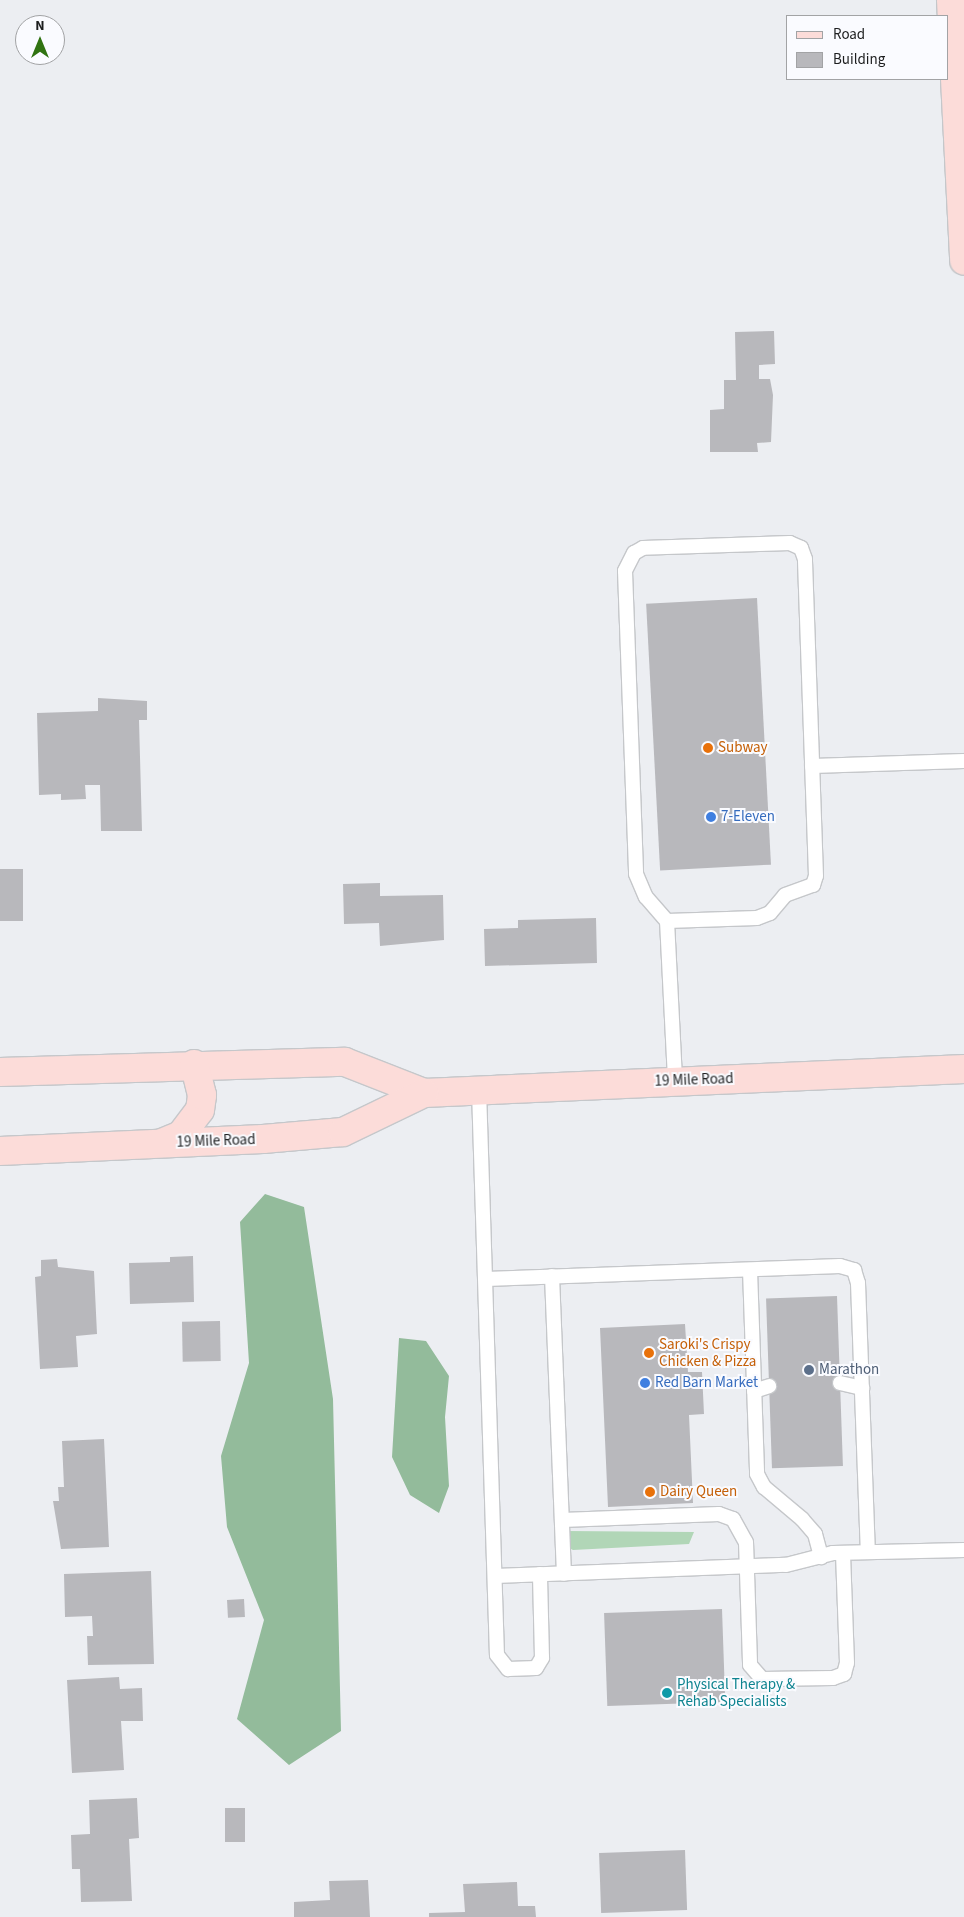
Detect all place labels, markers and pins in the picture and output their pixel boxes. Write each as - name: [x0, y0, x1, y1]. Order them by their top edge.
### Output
- place label: Subway: [718, 739, 768, 757]
- marker: Subway: [702, 742, 714, 754]
- place label: 7-Eleven: [721, 808, 775, 826]
- marker: 7-Eleven: [705, 811, 717, 823]
- place label: Saroki's Crispy Chicken & Pizza: [659, 1335, 756, 1370]
- marker: Saroki's Crispy Chicken & Pizza: [643, 1347, 655, 1359]
- place label: Marathon: [819, 1361, 879, 1379]
- marker: Marathon: [803, 1364, 815, 1376]
- place label: Red Barn Market: [655, 1374, 758, 1392]
- marker: Red Barn Market: [639, 1377, 651, 1389]
- place label: Dairy Queen: [660, 1483, 737, 1501]
- marker: Dairy Queen: [644, 1486, 656, 1498]
- place label: Physical Therapy & Rehab Specialists: [677, 1675, 795, 1710]
- marker: Physical Therapy & Rehab Specialists: [661, 1687, 673, 1699]

